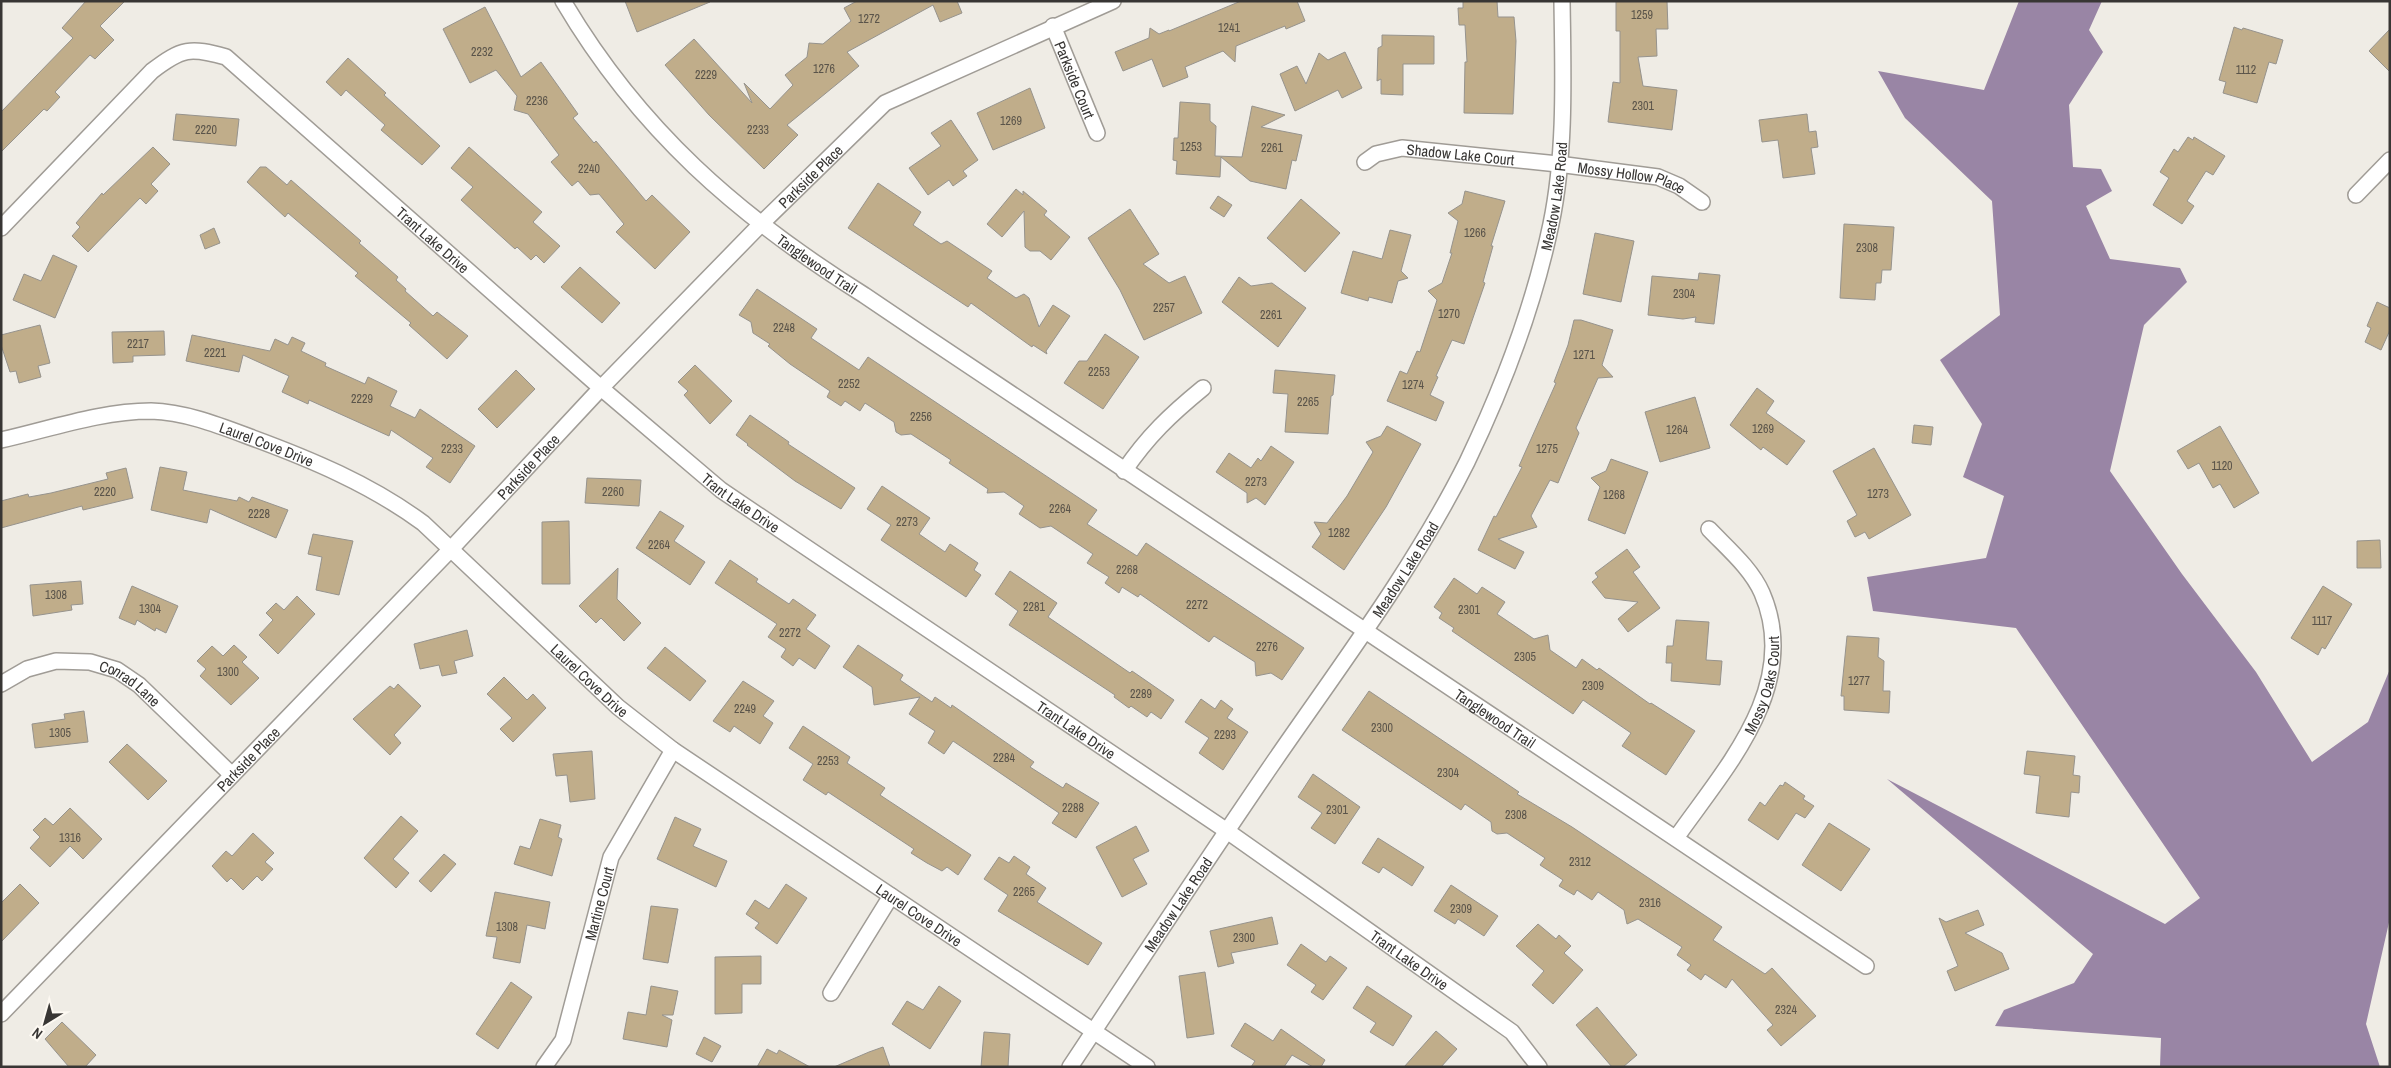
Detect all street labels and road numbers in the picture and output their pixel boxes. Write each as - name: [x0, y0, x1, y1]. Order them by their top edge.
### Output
- street label: Parkside Court: [1050, 38, 1101, 122]
- street label: Shadow Lake Court: [1406, 138, 1516, 170]
- street label: Parkside Place: [773, 139, 847, 212]
- street label: Meadow Lake Road: [1535, 141, 1572, 252]
- street label: Mossy Hollow Place: [1576, 156, 1690, 198]
- street label: Trant Lake Drive: [392, 202, 474, 278]
- street label: Tanglewood Trail: [773, 229, 862, 299]
- street label: Laurel Cove Drive: [217, 416, 317, 471]
- street label: Parkside Place: [492, 429, 564, 504]
- street label: Trant Lake Drive: [697, 468, 784, 537]
- street label: Meadow Lake Road: [1367, 518, 1443, 621]
- street label: Mossy Oaks Court: [1739, 635, 1784, 738]
- street label: Laurel Cove Drive: [546, 639, 633, 722]
- street label: Conrad Lane: [97, 655, 166, 711]
- street label: Tanglewood Trail: [1451, 683, 1540, 753]
- street label: Trant Lake Drive: [1033, 695, 1120, 764]
- street label: Parkside Place: [212, 722, 284, 796]
- street label: Meadow Lake Road: [1139, 853, 1217, 956]
- street label: Martine Court: [579, 864, 619, 943]
- street label: Laurel Cove Drive: [872, 878, 966, 951]
- street label: Trant Lake Drive: [1366, 925, 1453, 995]

